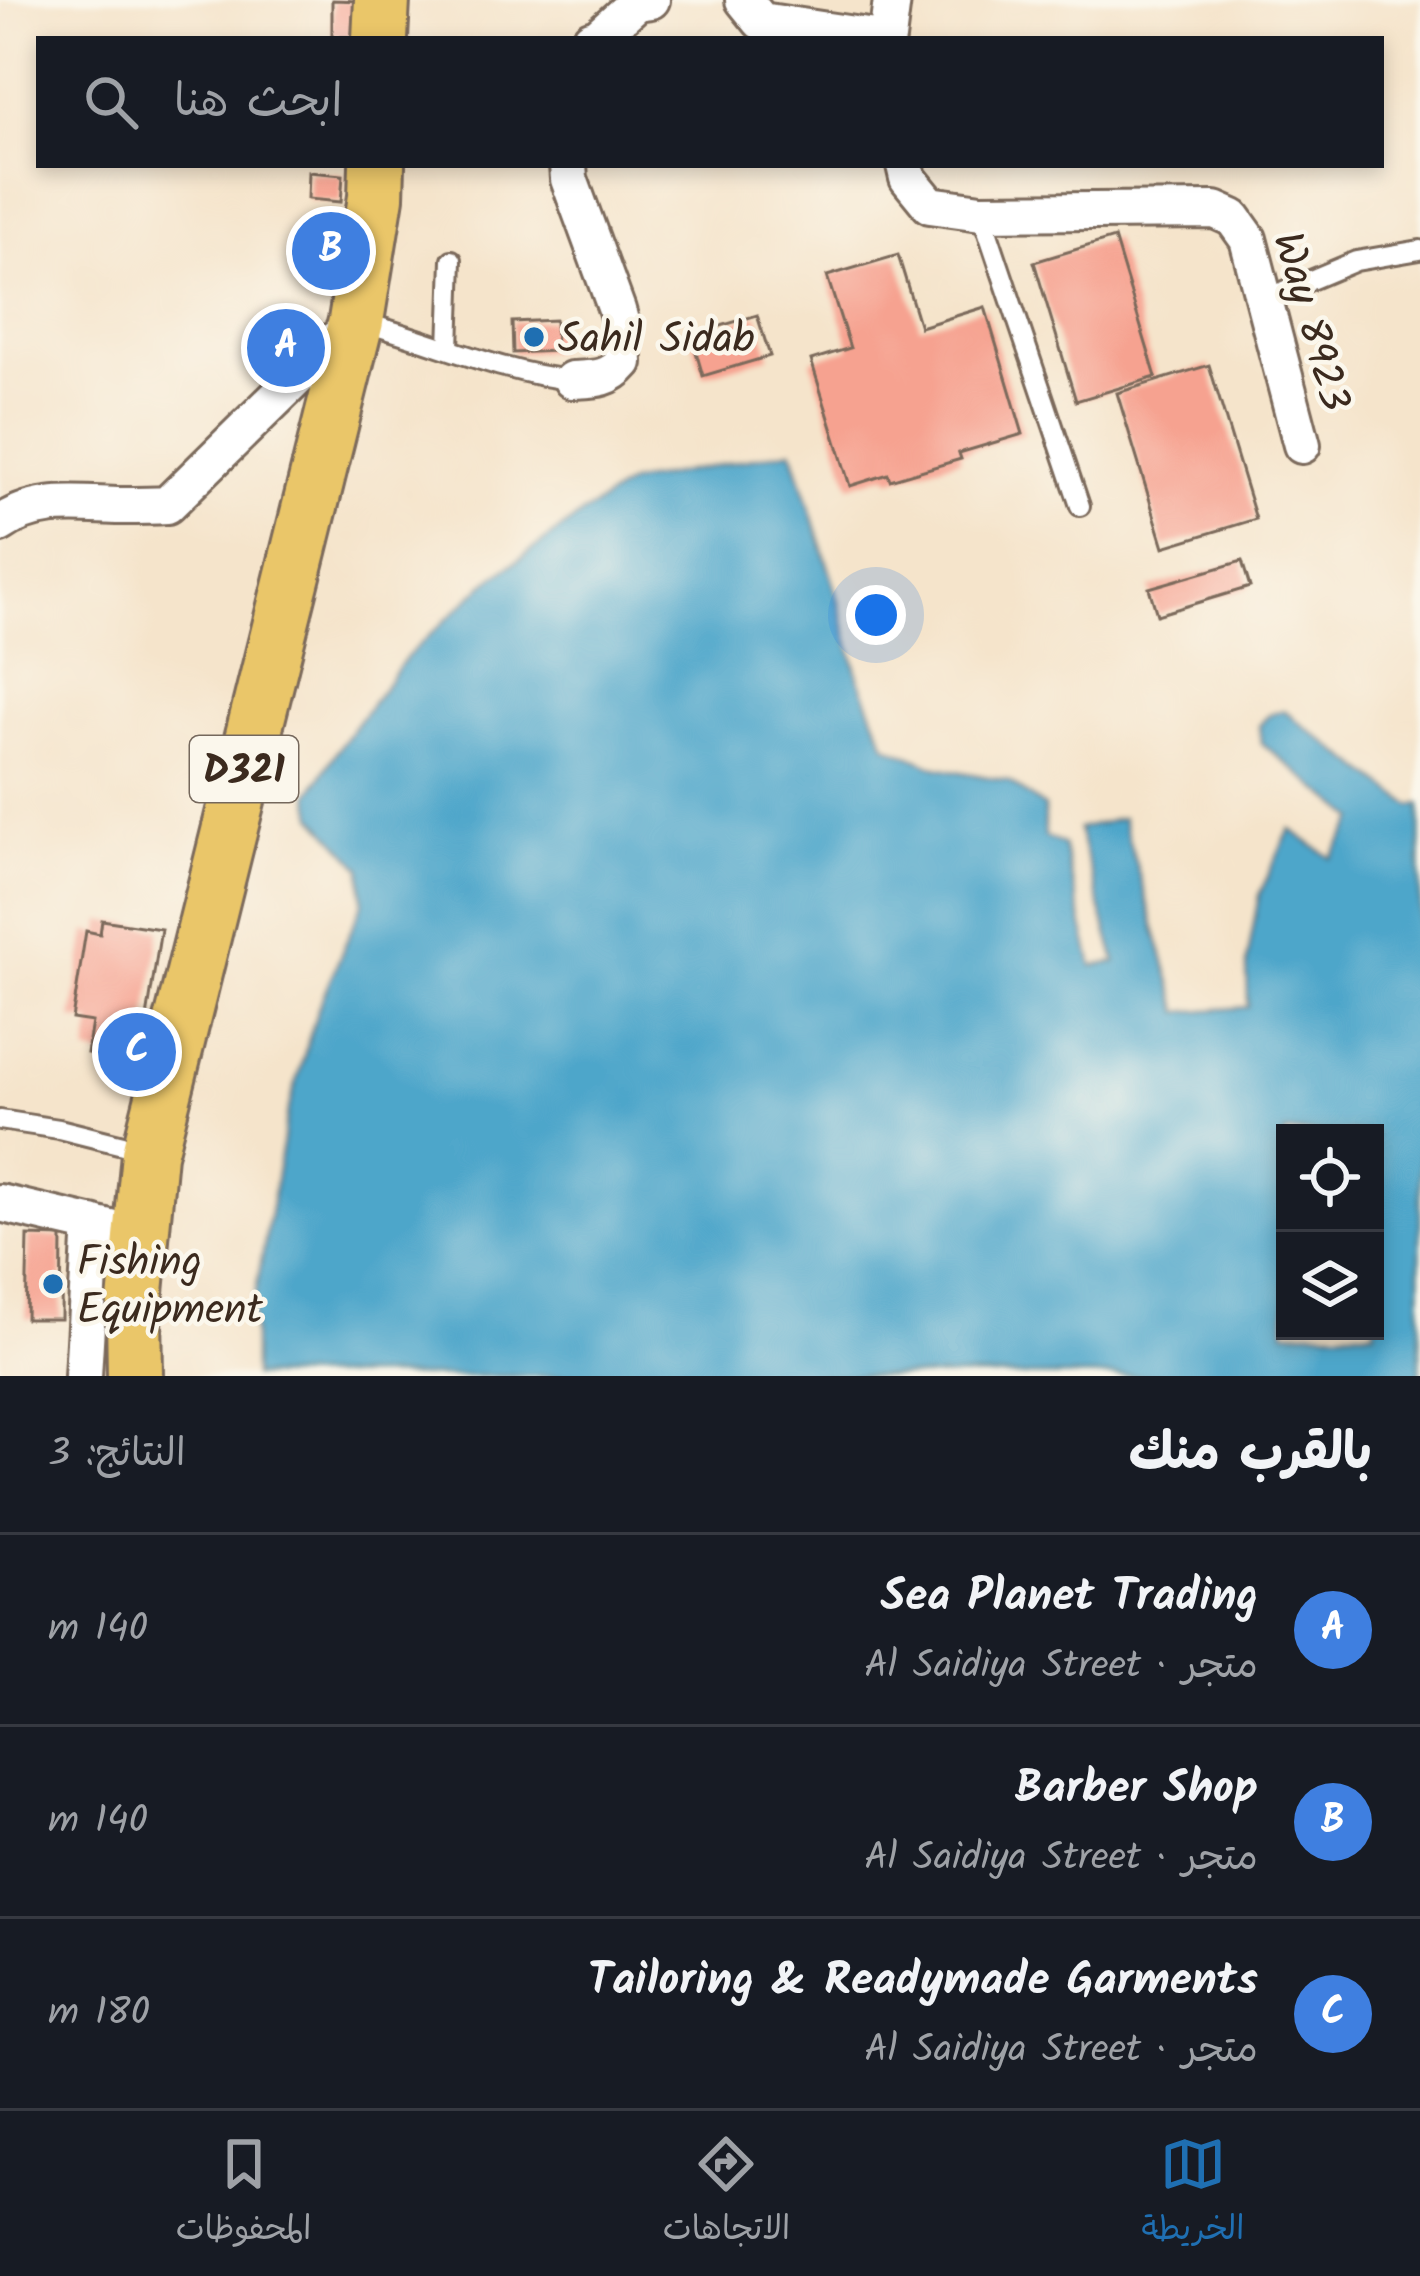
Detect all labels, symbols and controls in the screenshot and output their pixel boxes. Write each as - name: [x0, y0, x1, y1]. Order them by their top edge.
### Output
- search box: [36, 36, 1384, 168]
- text: ابحث هنا: [174, 67, 342, 139]
- icon: search: [78, 69, 144, 135]
- pin: B: [292, 206, 370, 296]
- street label: Way 8923: [1252, 225, 1367, 419]
- pin: A: [247, 303, 325, 393]
- place label: Sahil Sidab: [558, 307, 755, 374]
- marker: Sahil Sidab: [521, 324, 547, 350]
- your location: [846, 585, 906, 645]
- road number: D321: [190, 736, 298, 802]
- pin: C: [98, 1007, 176, 1097]
- map controls: [1276, 1124, 1384, 1340]
- button: locate: [1276, 1124, 1384, 1232]
- place label: Fishing Equipment: [77, 1230, 263, 1345]
- button: layers: [1276, 1232, 1384, 1340]
- marker: Fishing Equipment: [40, 1271, 66, 1297]
- text: بالقرب منك: [1129, 1414, 1372, 1495]
- text: النتائج: 3: [48, 1424, 186, 1486]
- text: Sea Planet Trading: [881, 1562, 1258, 1634]
- text: 140 m: [48, 1599, 148, 1661]
- text: A: [1321, 1599, 1345, 1661]
- text: متجر · Al Saidiya Street: [864, 1636, 1258, 1698]
- text: Barber Shop: [1015, 1754, 1258, 1826]
- text: 140 m: [48, 1791, 148, 1853]
- text: B: [1321, 1791, 1345, 1853]
- text: متجر · Al Saidiya Street: [864, 1828, 1258, 1890]
- text: Tailoring & Readymade Garments: [588, 1946, 1258, 2018]
- text: 180 m: [48, 1983, 150, 2045]
- text: C: [1321, 1983, 1345, 2045]
- text: متجر · Al Saidiya Street: [864, 2020, 1258, 2082]
- tab: المحفوظات: [176, 2131, 312, 2257]
- tab: الاتجاهات: [663, 2131, 790, 2257]
- tab: الخريطة: [1141, 2131, 1244, 2257]

